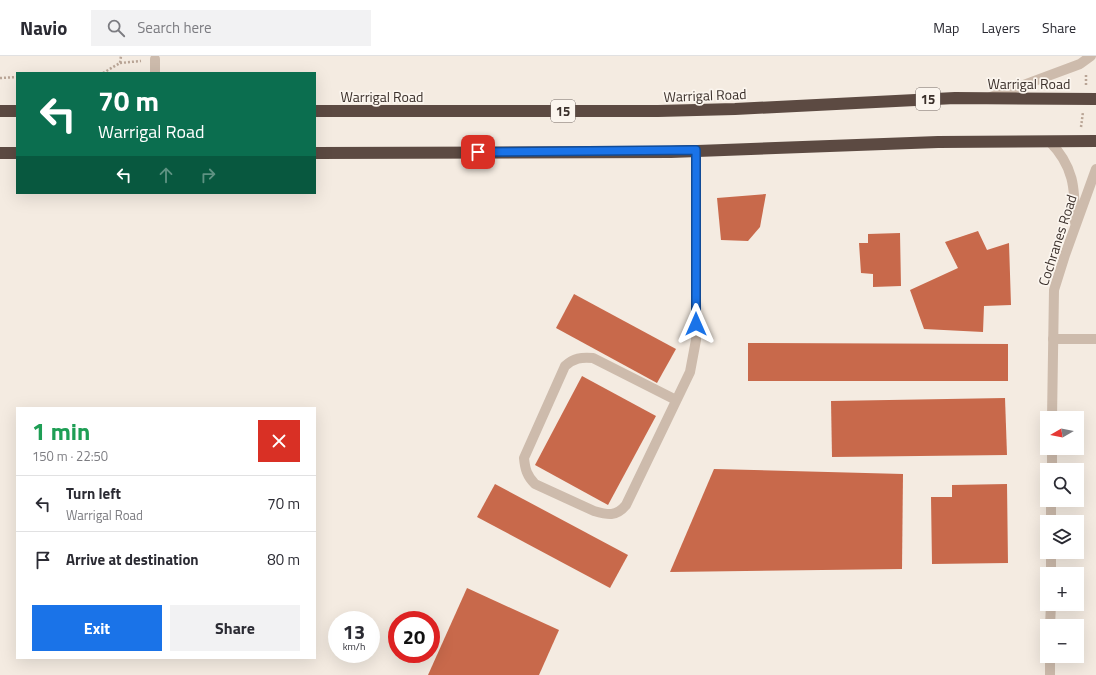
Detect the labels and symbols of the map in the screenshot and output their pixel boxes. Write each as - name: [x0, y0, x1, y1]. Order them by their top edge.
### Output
- street label: Warrigal Road: [988, 73, 1070, 94]
- street label: Warrigal Road: [663, 83, 747, 107]
- street label: Warrigal Road: [341, 86, 423, 107]
- road number: 15: [916, 88, 940, 110]
- road number: 15: [551, 100, 575, 122]
- pin: [461, 135, 495, 169]
- street label: Cochranes Road: [1032, 192, 1082, 288]
- position arrow: [675, 303, 717, 345]
- north arrow: [1040, 411, 1084, 455]
- speed limit sign: 20: [388, 611, 440, 663]

